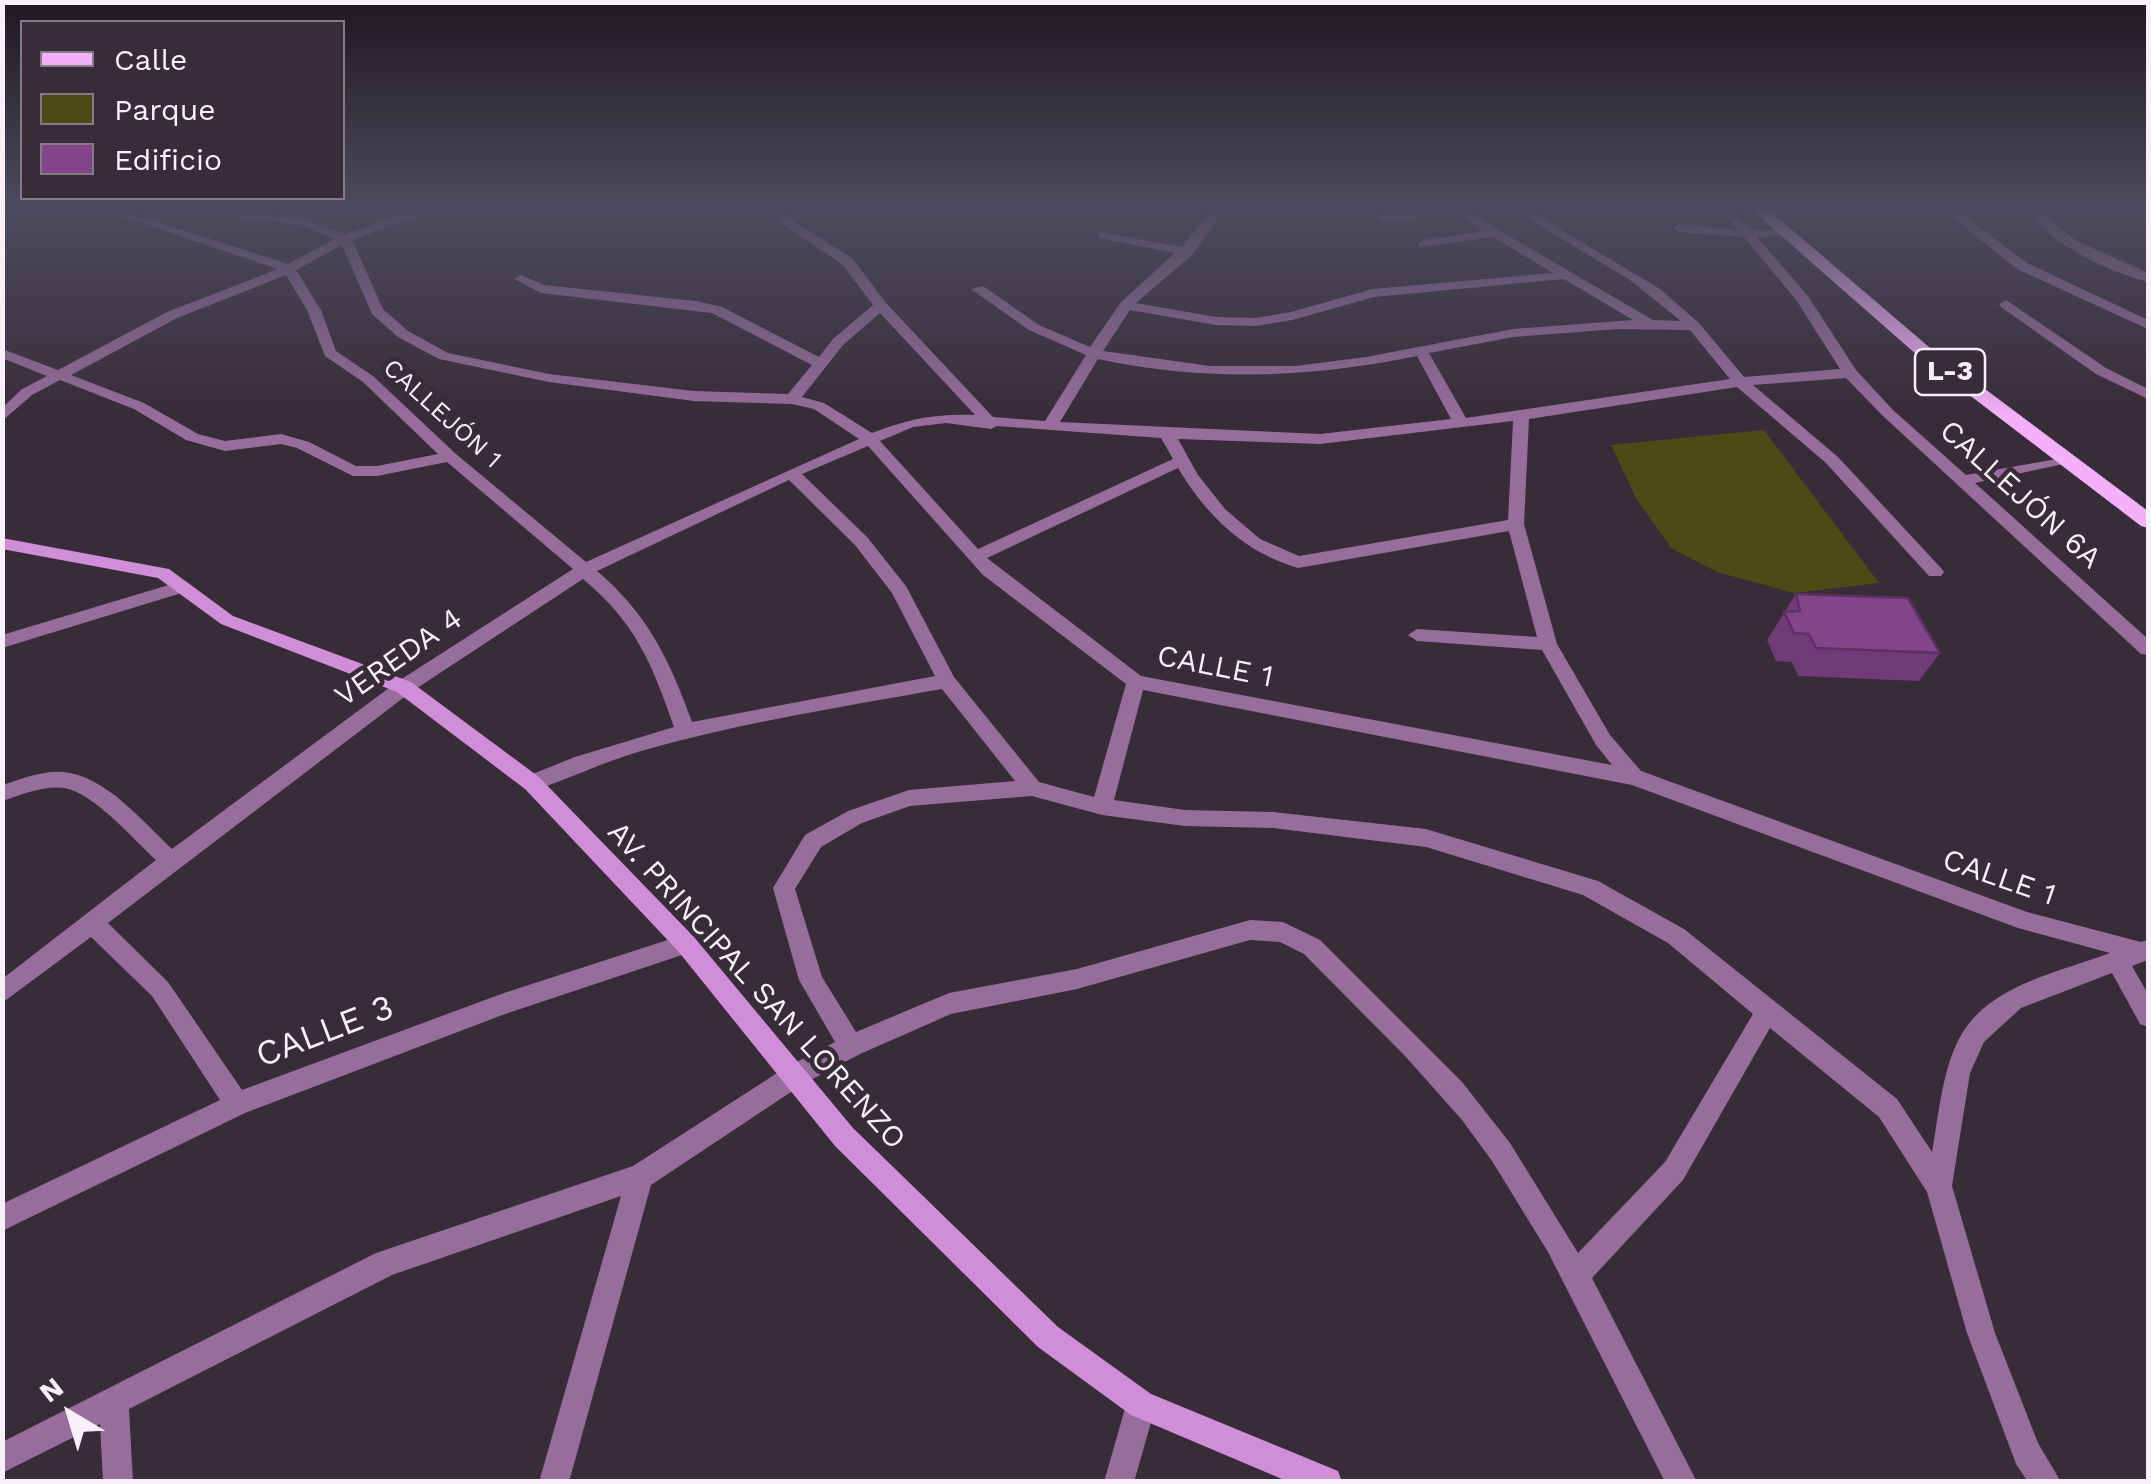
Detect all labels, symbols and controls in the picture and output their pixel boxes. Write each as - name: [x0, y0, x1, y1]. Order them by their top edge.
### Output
- legend: [20, 20, 345, 200]
- text: Calle: [114, 42, 187, 77]
- text: Parque: [114, 92, 216, 127]
- text: Edificio: [114, 142, 222, 177]
- road number: L-3: [1915, 349, 1985, 395]
- street label: CALLEJÓN 1: [377, 353, 507, 475]
- street label: CALLEJÓN 6A: [1932, 413, 2108, 577]
- street label: VEREDA 4: [328, 601, 470, 715]
- street label: CALLE 1: [1154, 638, 1276, 696]
- street label: AV. PRINCIPAL SAN LORENZO: [599, 815, 913, 1157]
- street label: CALLE 1: [1938, 842, 2060, 914]
- street label: CALLE 3: [250, 987, 400, 1077]
- north arrow: [20, 1364, 120, 1464]
- text: N: [33, 1371, 70, 1409]

